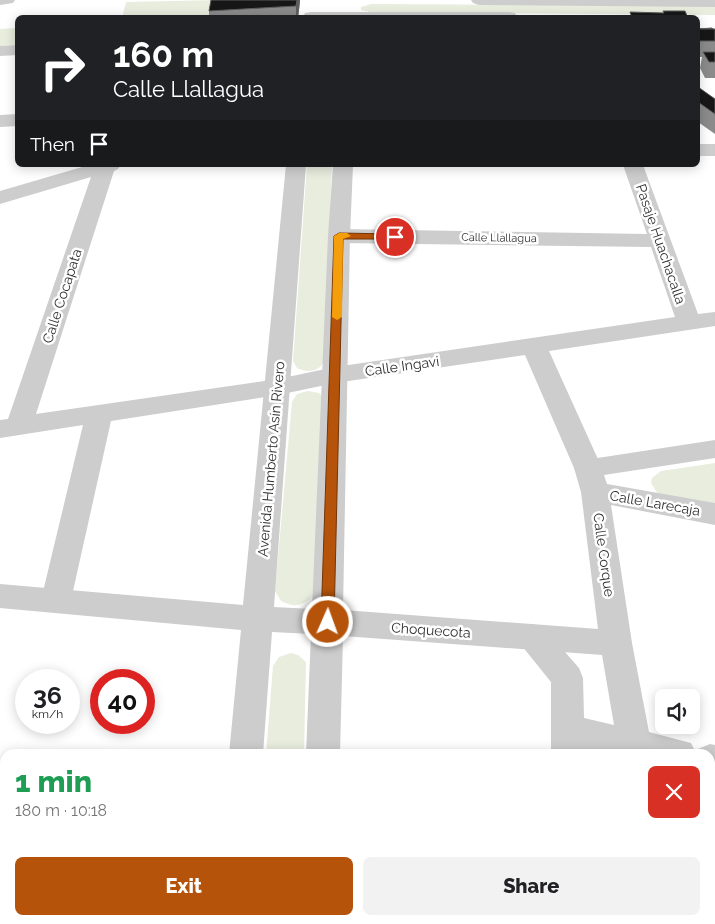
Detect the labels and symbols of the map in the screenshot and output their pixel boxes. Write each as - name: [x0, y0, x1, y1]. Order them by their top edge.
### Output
- street label: Pasaje Huachacalla: [633, 182, 689, 306]
- pin: [374, 216, 416, 258]
- street label: Calle Llallagua: [461, 231, 537, 245]
- street label: Calle Cocapata: [39, 247, 85, 345]
- street label: Calle Ingavi: [364, 353, 440, 379]
- street label: Avenida Humberto Asín Rivero: [254, 360, 288, 558]
- street label: Calle Larecaja: [609, 487, 701, 519]
- street label: Calle Corque: [590, 512, 618, 598]
- position arrow: [301, 595, 353, 647]
- street label: Choquecota: [391, 619, 471, 641]
- speed limit sign: 40: [90, 669, 155, 734]

